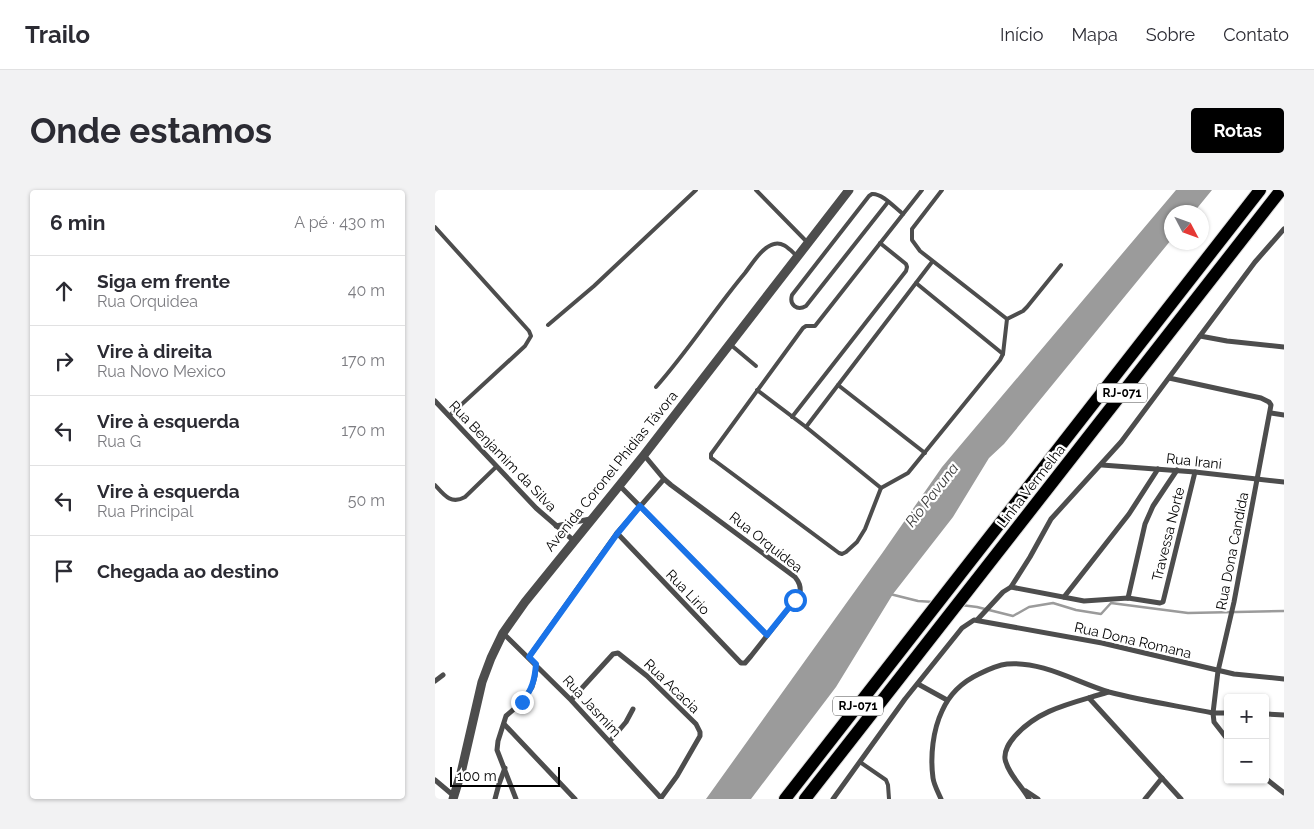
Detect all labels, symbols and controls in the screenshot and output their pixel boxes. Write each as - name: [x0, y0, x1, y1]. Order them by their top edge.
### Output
- text: Trailo: [25, 20, 90, 49]
- text: Início: [1000, 24, 1043, 45]
- text: Mapa: [1071, 24, 1118, 45]
- text: Sobre: [1146, 24, 1195, 45]
- text: Contato: [1223, 24, 1289, 45]
- button: Rotas: [1191, 108, 1284, 153]
- text: Onde estamos: [30, 110, 272, 151]
- north arrow: [1164, 205, 1209, 250]
- text: 6 min: [50, 210, 105, 235]
- text: A pé · 430 m: [294, 213, 385, 232]
- text: Siga em frente: [97, 270, 230, 292]
- icon: ahead: [50, 277, 78, 305]
- text: 40 m: [348, 281, 385, 300]
- text: Rua Orquidea: [97, 292, 198, 311]
- text: Vire à direita: [97, 340, 212, 362]
- icon: right: [50, 347, 78, 375]
- text: 170 m: [341, 351, 385, 370]
- text: Rua Novo Mexico: [97, 362, 226, 381]
- road number: RJ-071: [1097, 384, 1147, 402]
- street label: Avenida Coronel Phidias Távora: [541, 388, 681, 554]
- street label: Rua Benjamim da Silva: [446, 397, 560, 515]
- text: Vire à esquerda: [97, 410, 240, 432]
- icon: left: [50, 417, 78, 445]
- text: 170 m: [341, 421, 385, 440]
- text: Rua G: [97, 432, 141, 451]
- street label: Linha Vermelha: [994, 441, 1068, 531]
- street label: Rua Irani: [1165, 450, 1223, 472]
- water label: Rio Pavuna: [902, 459, 963, 530]
- text: Vire à esquerda: [97, 480, 240, 502]
- street label: Travessa Norte: [1149, 485, 1187, 583]
- icon: left: [50, 487, 78, 515]
- text: 50 m: [348, 491, 385, 510]
- street label: Rua Dona Candida: [1213, 491, 1251, 611]
- text: Rua Principal: [97, 502, 193, 521]
- street label: Rua Orquidea: [726, 509, 806, 575]
- icon: arrive: [50, 557, 78, 585]
- text: Chegada ao destino: [97, 560, 279, 582]
- street label: Rua Lirio: [663, 566, 713, 618]
- route start: [784, 589, 807, 612]
- street label: Rua Dona Romana: [1073, 619, 1193, 661]
- street label: Rua Acacia: [641, 656, 703, 716]
- street label: Rua Jasmim: [560, 672, 624, 740]
- route end: [511, 691, 534, 714]
- map controls: [1224, 694, 1269, 784]
- button: +: [1224, 694, 1269, 739]
- road number: RJ-071: [833, 696, 883, 716]
- button: −: [1224, 739, 1269, 784]
- scale bar: [450, 764, 560, 787]
- text: 100 m: [457, 768, 497, 784]

